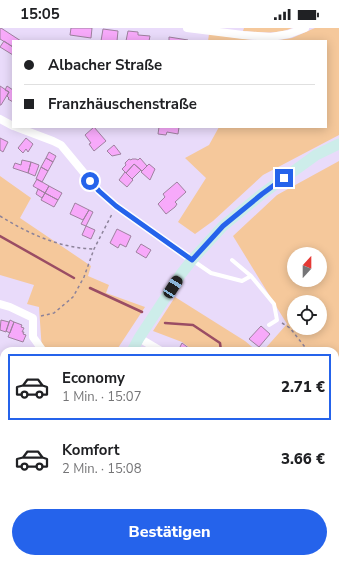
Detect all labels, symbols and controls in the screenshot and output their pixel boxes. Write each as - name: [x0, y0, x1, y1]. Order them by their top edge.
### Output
- text: 15:05: [20, 4, 60, 24]
- text: Albacher Straße: [48, 55, 162, 75]
- text: Franzhäuschenstraße: [48, 94, 197, 114]
- route end: [275, 169, 293, 187]
- route start: [81, 172, 99, 190]
- north arrow: [287, 247, 327, 287]
- map controls: [287, 247, 327, 335]
- car: [161, 274, 185, 300]
- button: locate: [287, 295, 327, 335]
- text: Economy: [62, 368, 125, 388]
- icon: car: [14, 369, 50, 405]
- text: 2.71 €: [281, 377, 325, 397]
- text: 1 Min. · 15:07: [62, 388, 141, 406]
- text: Komfort: [62, 440, 120, 460]
- icon: car: [14, 441, 50, 477]
- text: 3.66 €: [281, 449, 325, 469]
- text: 2 Min. · 15:08: [62, 460, 141, 478]
- button: Bestätigen: [12, 509, 327, 555]

